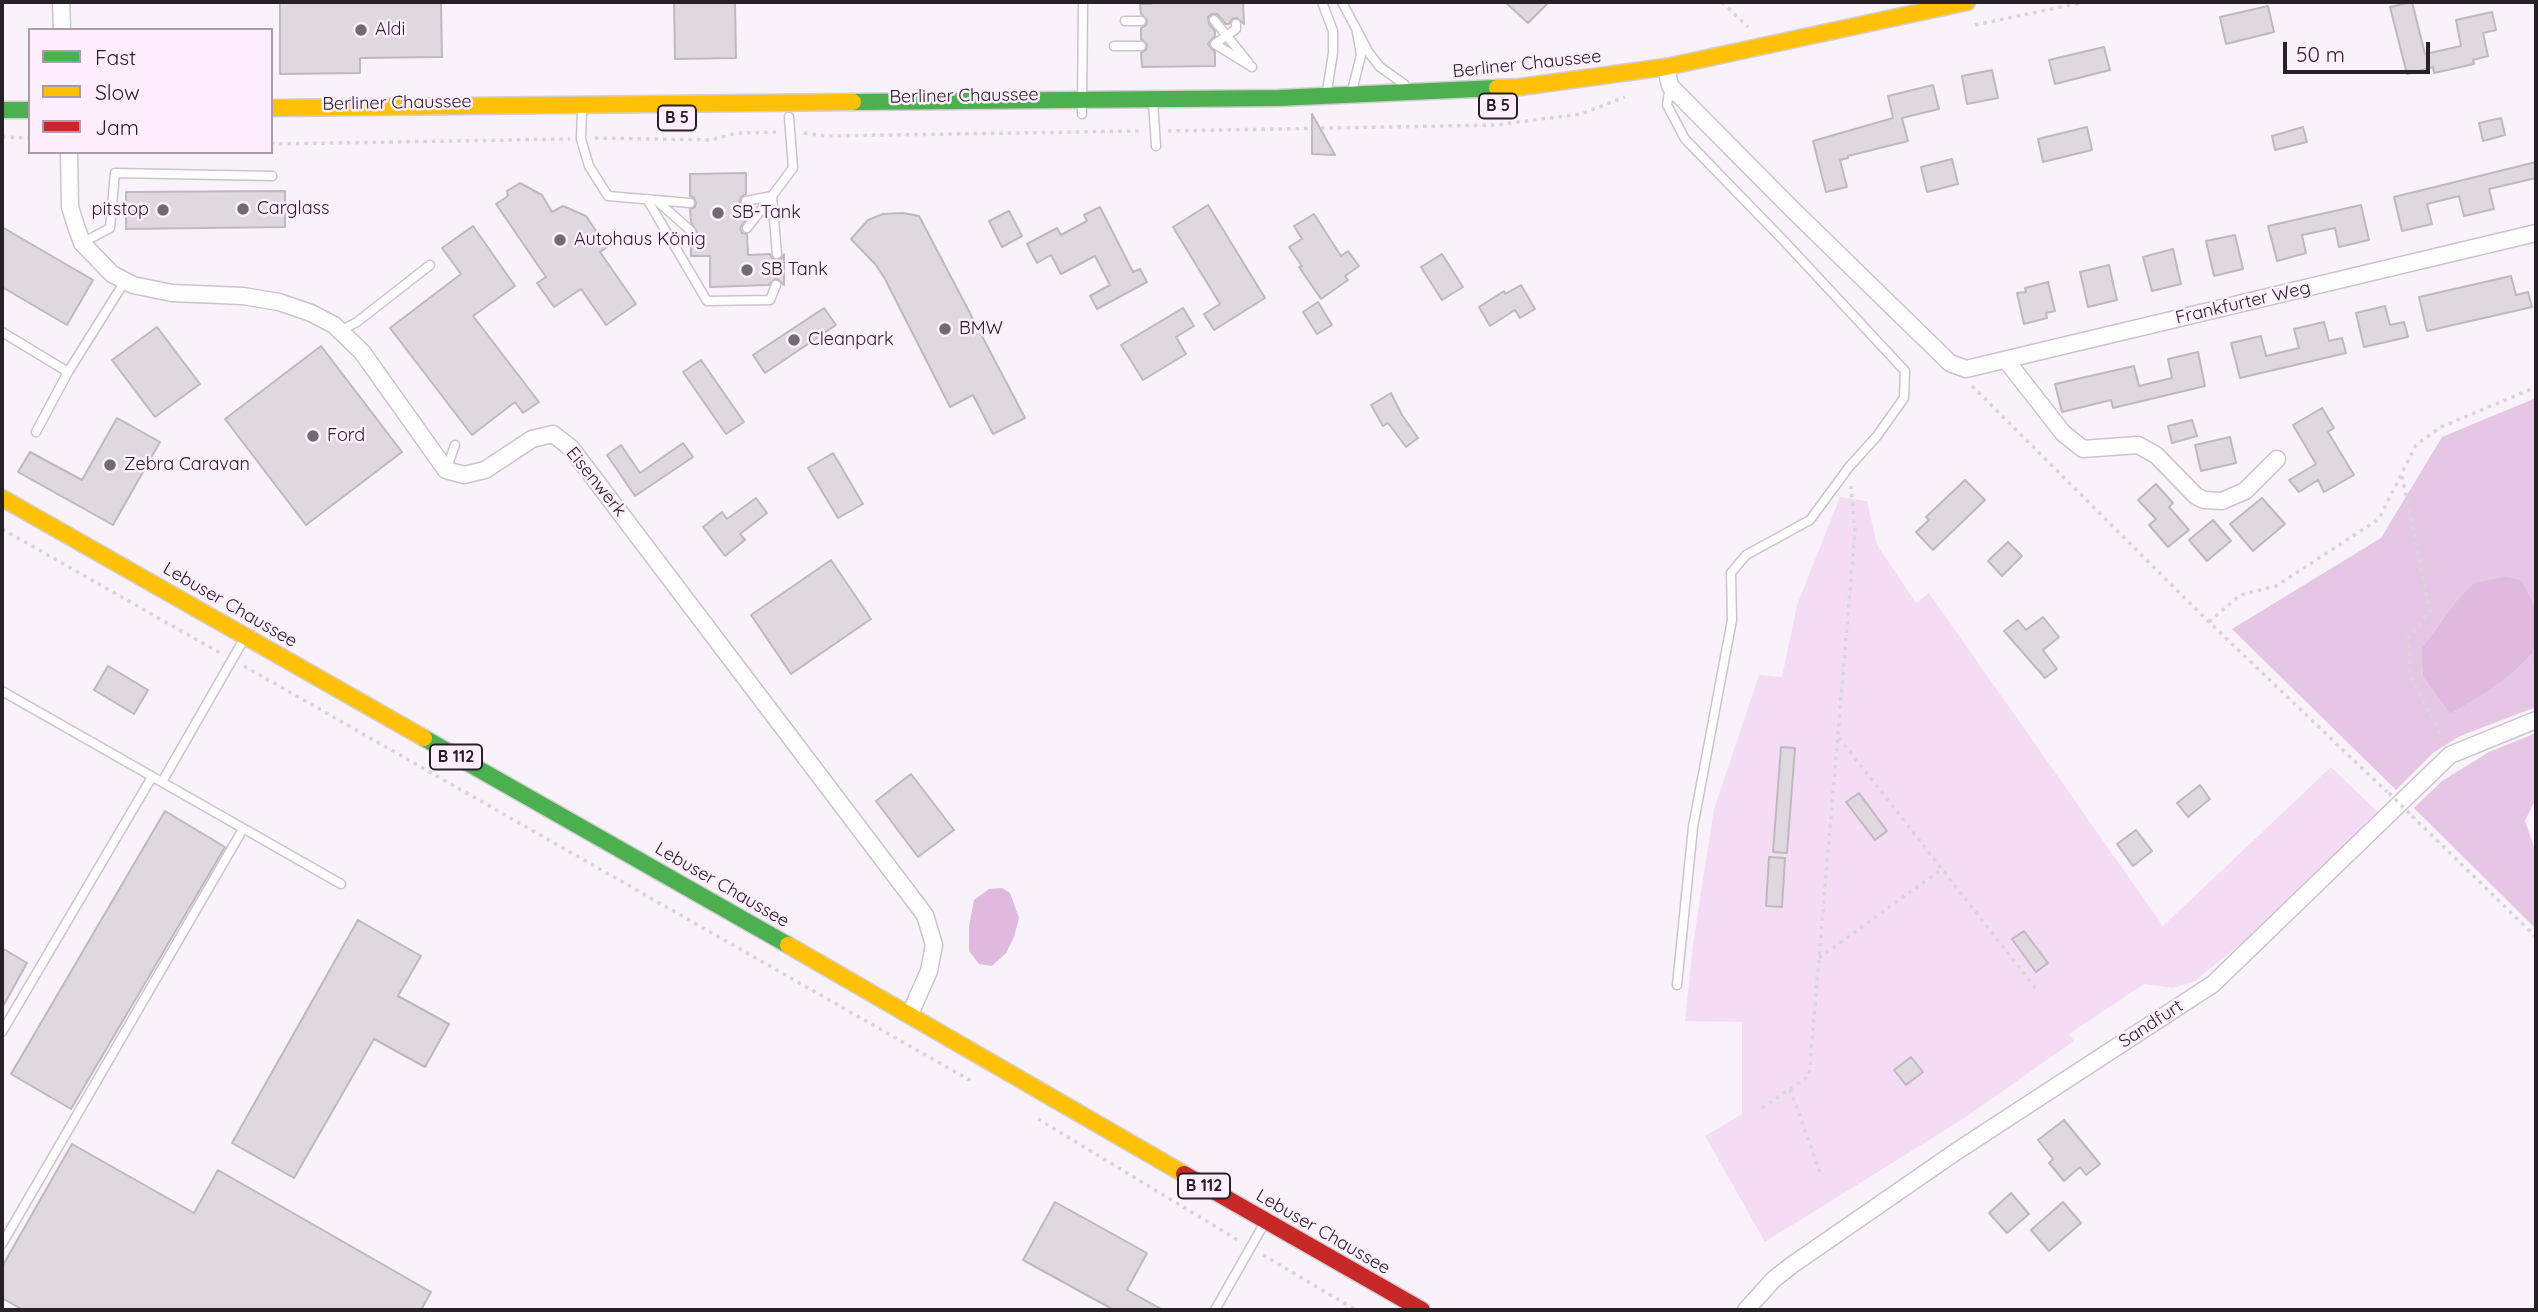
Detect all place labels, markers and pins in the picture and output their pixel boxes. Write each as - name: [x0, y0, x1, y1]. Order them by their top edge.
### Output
- place label: Aldi: [375, 19, 405, 41]
- marker: Aldi: [353, 22, 369, 38]
- place label: Carglass: [257, 198, 329, 220]
- place label: pitstop: [92, 199, 149, 221]
- marker: Carglass: [235, 201, 251, 217]
- marker: pitstop: [155, 202, 171, 218]
- place label: SB-Tank: [732, 202, 801, 224]
- marker: SB-Tank: [710, 205, 726, 221]
- place label: Autohaus König: [574, 229, 706, 251]
- marker: Autohaus König: [552, 232, 568, 248]
- place label: SB Tank: [761, 259, 828, 281]
- marker: SB Tank: [739, 262, 755, 278]
- place label: BMW: [959, 318, 1003, 340]
- marker: BMW: [937, 321, 953, 337]
- place label: Cleanpark: [808, 329, 894, 351]
- marker: Cleanpark: [786, 332, 802, 348]
- place label: Ford: [327, 425, 365, 447]
- marker: Ford: [305, 428, 321, 444]
- place label: Zebra Caravan: [124, 454, 250, 476]
- marker: Zebra Caravan: [102, 457, 118, 473]

